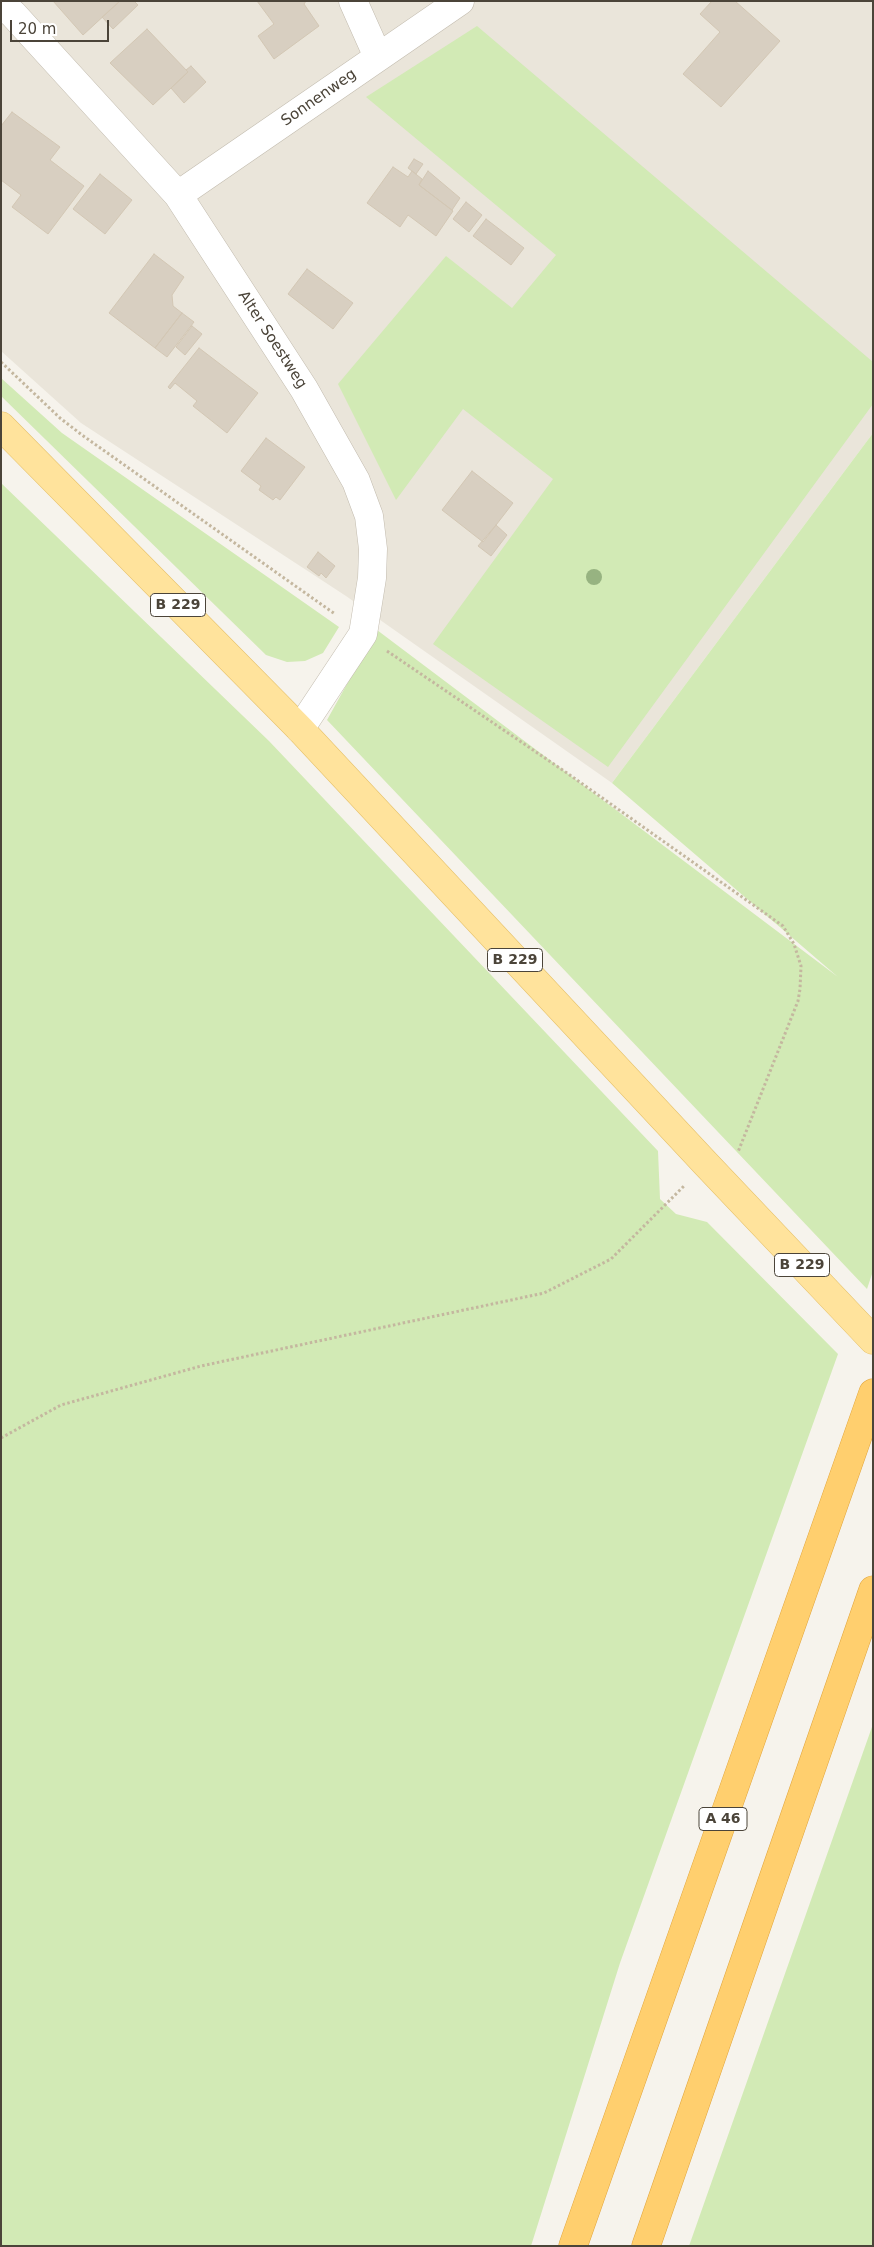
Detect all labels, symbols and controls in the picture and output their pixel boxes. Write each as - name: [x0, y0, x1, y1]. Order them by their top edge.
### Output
- scale bar: [12, 10, 111, 42]
- text: 20 m: [18, 20, 56, 38]
- street label: Sonnenweg: [278, 66, 360, 130]
- street label: Alter Soestweg: [234, 288, 310, 392]
- road number: B 229: [150, 594, 206, 616]
- road number: B 229: [488, 948, 542, 972]
- road number: B 229: [774, 1254, 830, 1276]
- road number: A 46: [699, 1808, 747, 1830]

